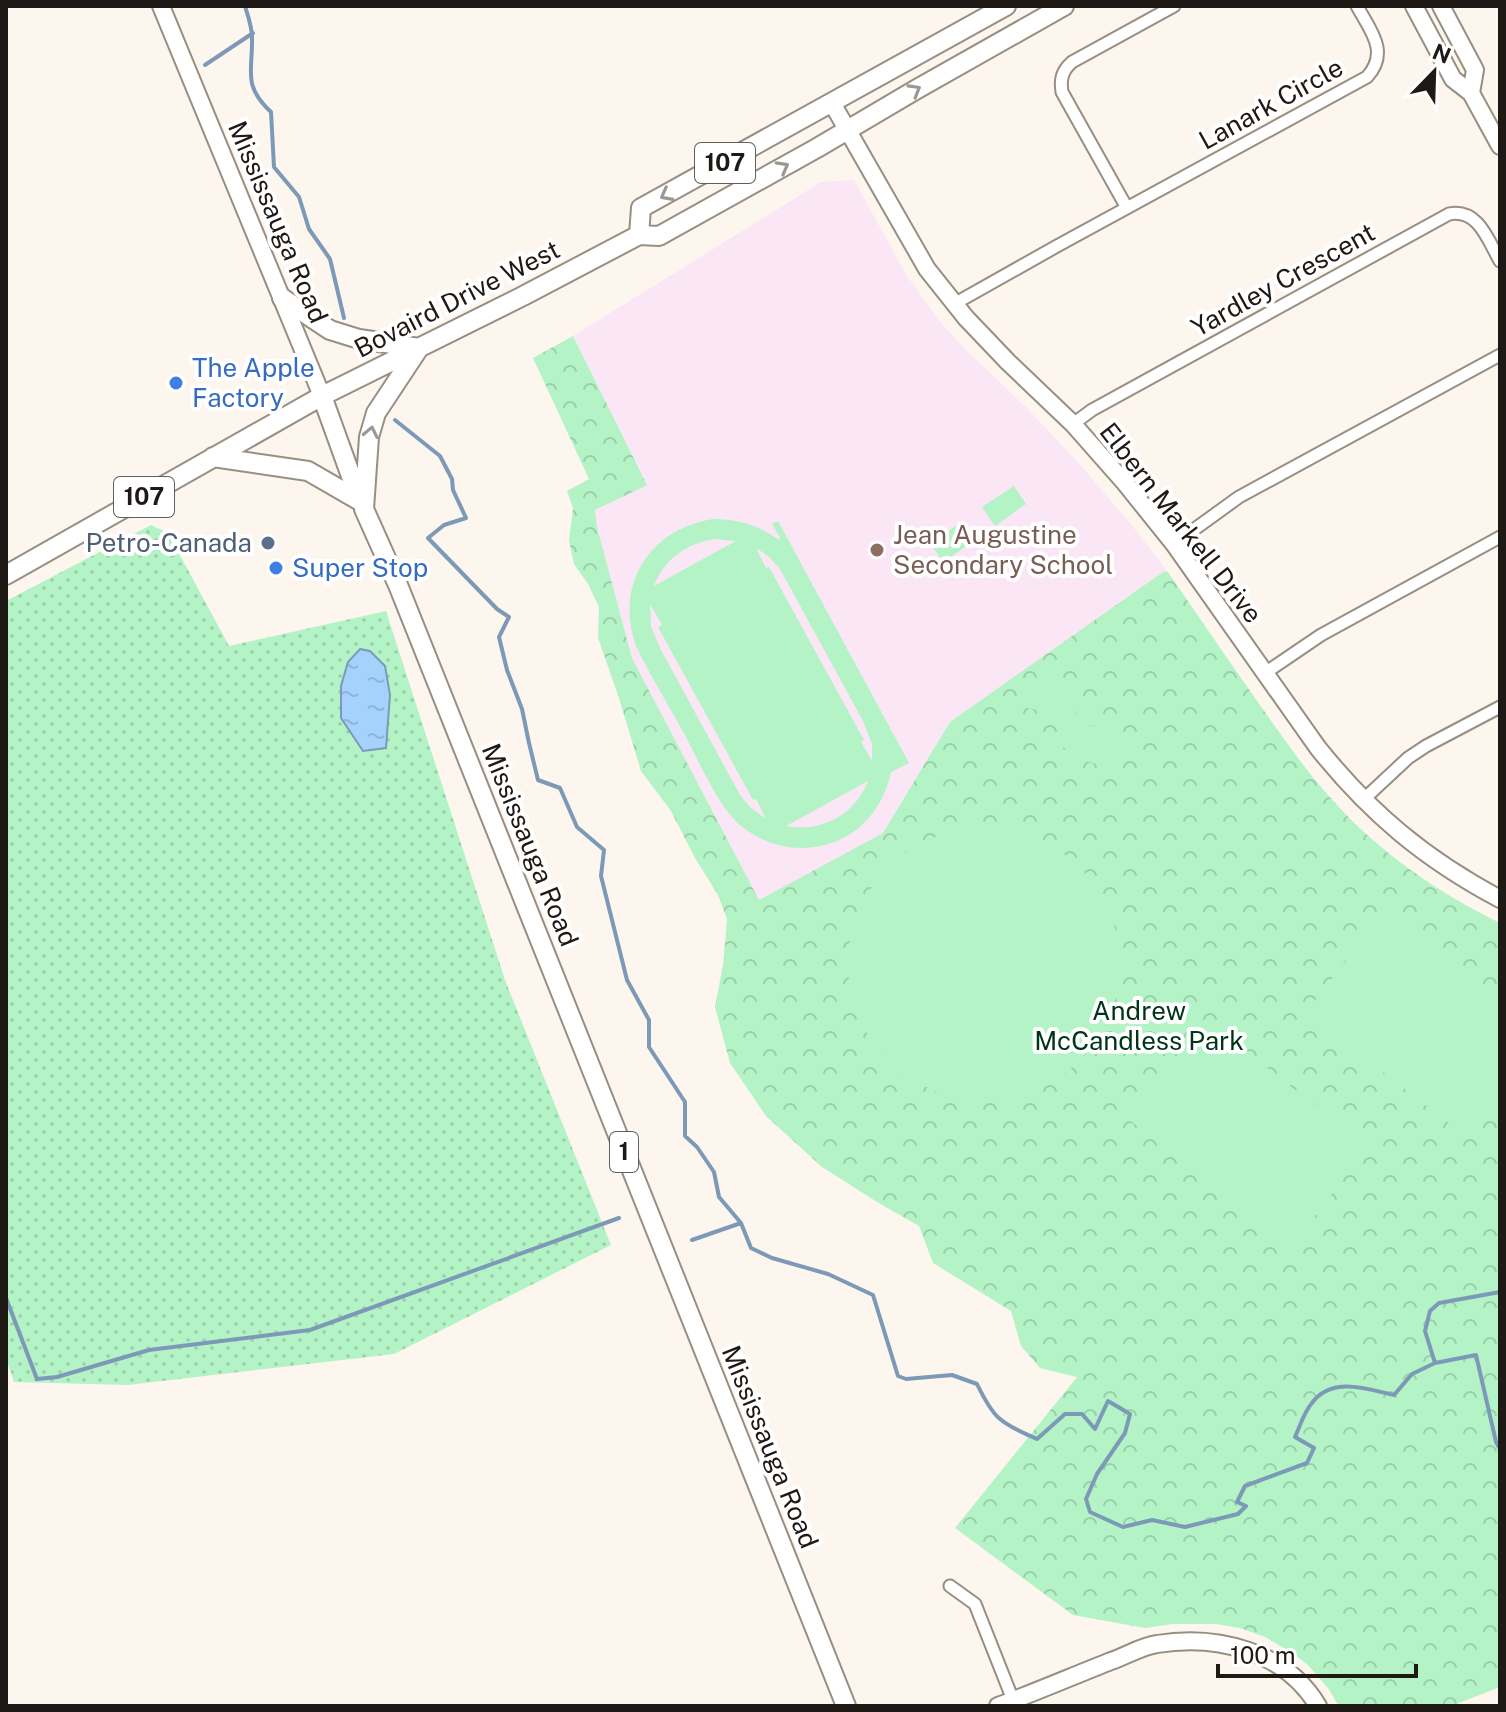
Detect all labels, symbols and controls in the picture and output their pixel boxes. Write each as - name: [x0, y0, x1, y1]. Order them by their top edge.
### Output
- north arrow: [1394, 32, 1474, 112]
- text: N: [1429, 38, 1455, 69]
- street label: Lanark Circle: [1193, 51, 1348, 156]
- one-way arrow: [906, 84, 920, 100]
- street label: Mississauga Road: [222, 116, 335, 327]
- road number: 107: [695, 143, 755, 183]
- one-way arrow: [774, 161, 789, 177]
- one-way arrow: [659, 185, 674, 200]
- street label: Yardley Crescent: [1186, 216, 1380, 343]
- street label: Bovaird Drive West: [349, 233, 565, 364]
- place label: The Apple Factory: [192, 352, 315, 413]
- marker: The Apple Factory: [167, 374, 185, 392]
- street label: Elbern Markell Drive: [1094, 416, 1269, 629]
- one-way arrow: [362, 425, 379, 438]
- road number: 107: [114, 477, 174, 517]
- place label: Jean Augustine Secondary School: [893, 519, 1113, 580]
- place label: Petro-Canada: [85, 527, 252, 558]
- marker: Petro-Canada: [259, 534, 277, 552]
- marker: Jean Augustine Secondary School: [868, 541, 886, 559]
- place label: Super Stop: [292, 552, 428, 583]
- marker: Super Stop: [267, 559, 285, 577]
- street label: Mississauga Road: [476, 739, 585, 951]
- park label: Andrew McCandless Park: [1034, 995, 1244, 1056]
- road number: 1: [610, 1132, 638, 1172]
- street label: Mississauga Road: [716, 1341, 825, 1553]
- scale bar: [1218, 1628, 1416, 1678]
- text: 100 m: [1230, 1641, 1296, 1669]

